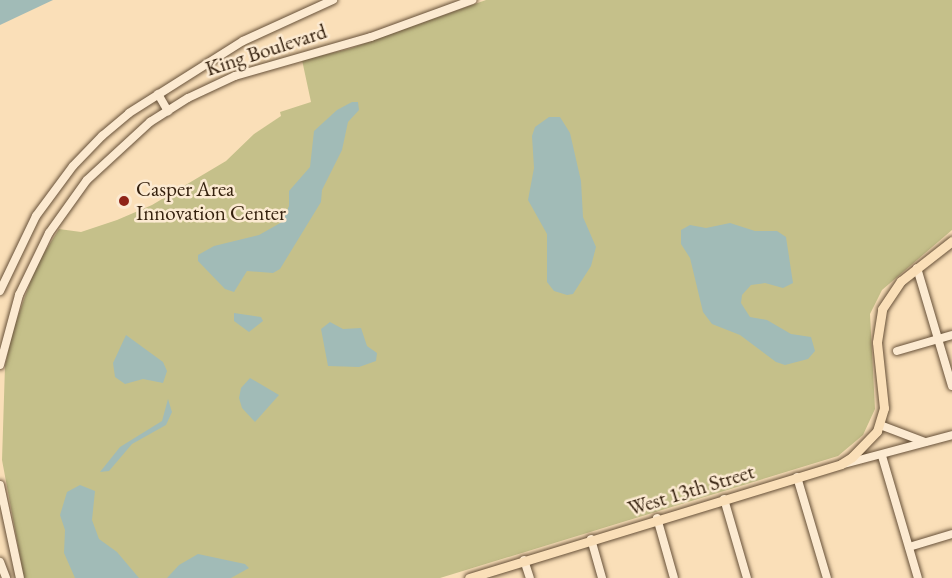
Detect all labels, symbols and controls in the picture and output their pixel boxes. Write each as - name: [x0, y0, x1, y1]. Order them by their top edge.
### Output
- street label: King Boulevard: [202, 19, 330, 81]
- place label: Casper Area Innovation Center: [136, 176, 286, 226]
- marker: Casper Area Innovation Center: [117, 194, 131, 208]
- street label: West 13th Street: [625, 459, 757, 521]

